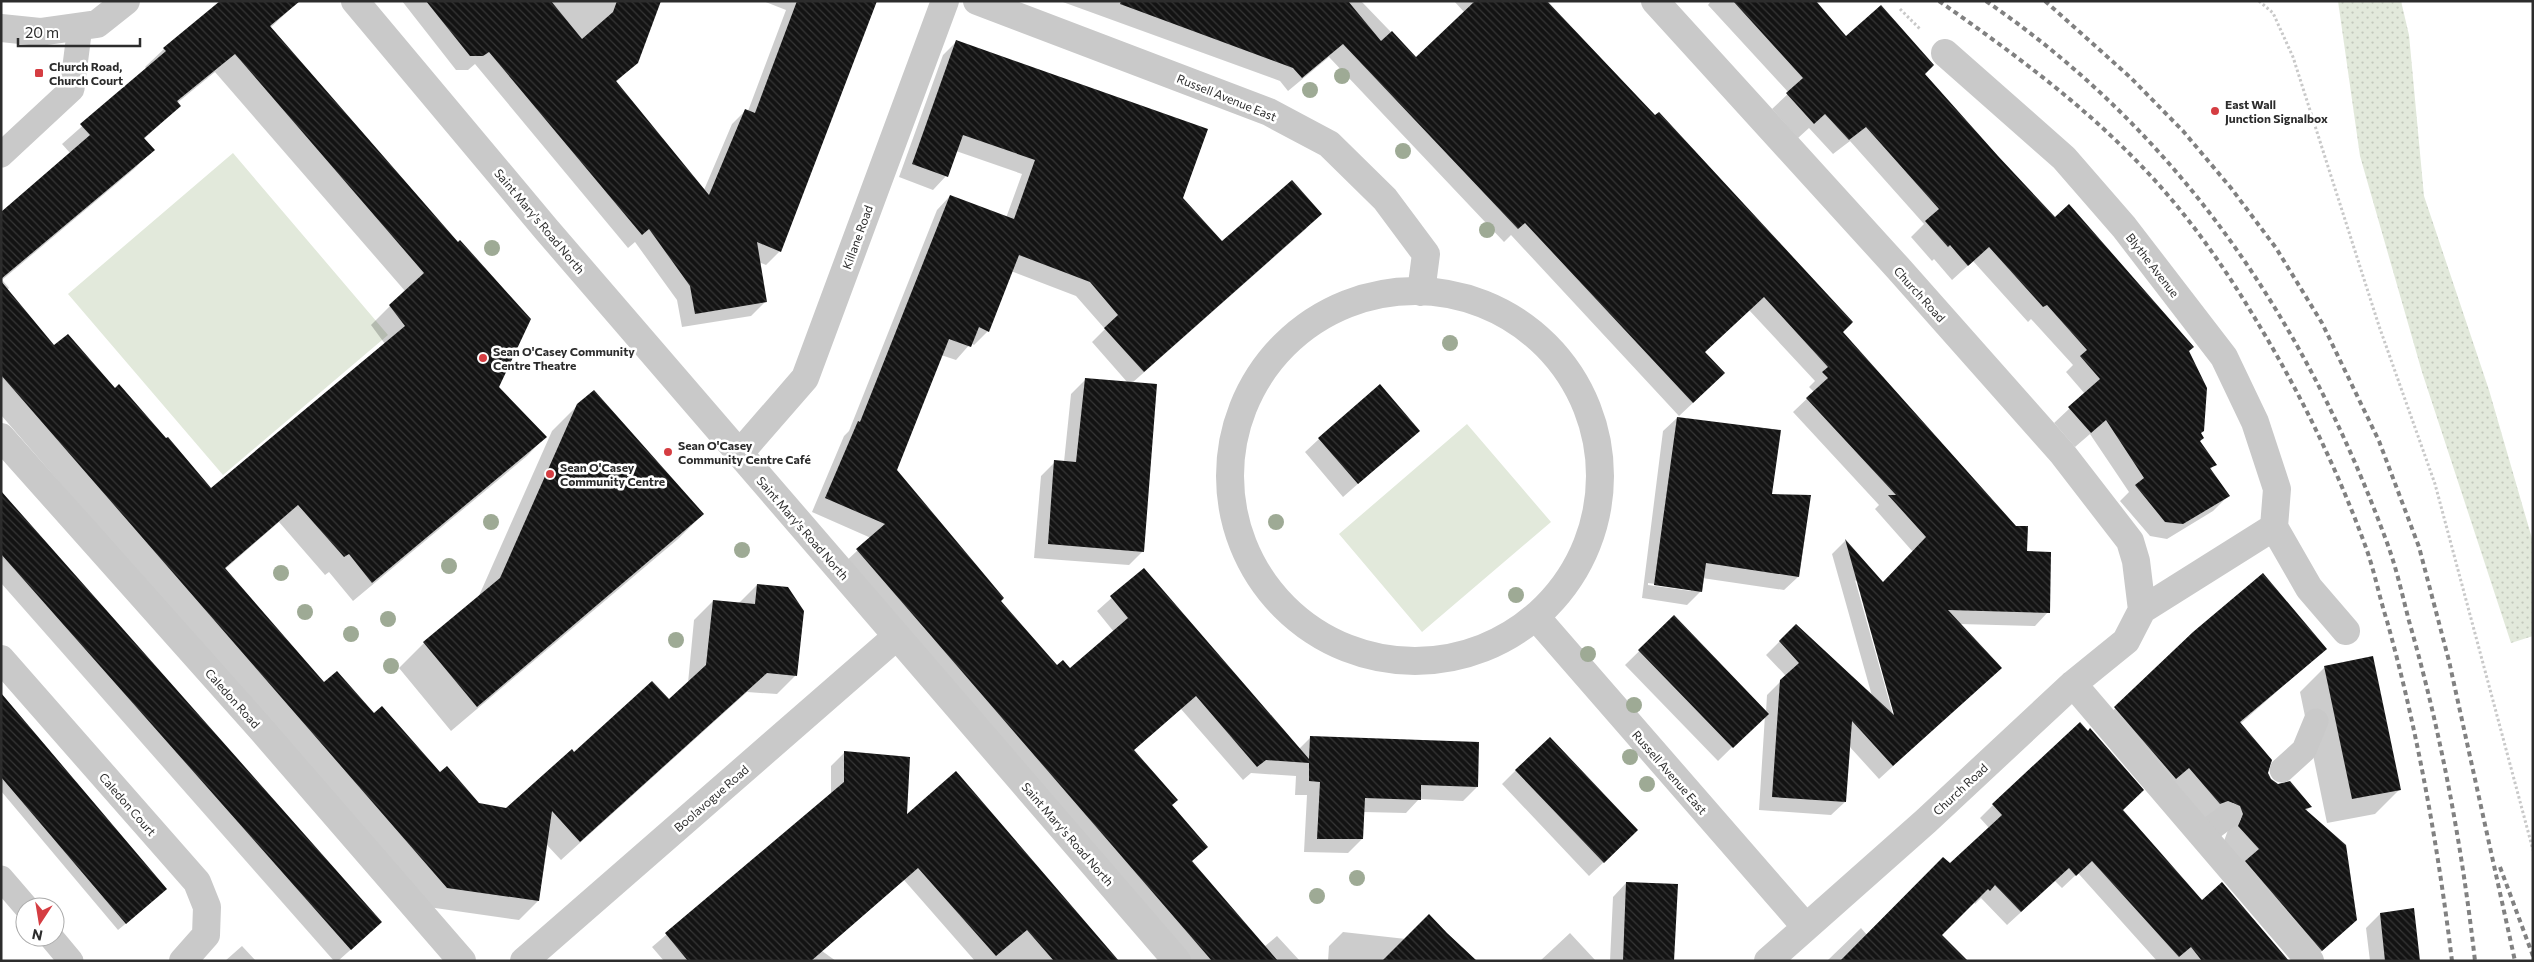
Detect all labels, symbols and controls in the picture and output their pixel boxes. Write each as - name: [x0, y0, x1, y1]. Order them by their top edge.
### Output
- scale bar: [18, 15, 140, 47]
- text: 20 m: [25, 23, 59, 41]
- place label: Church Road, Church Court: [49, 59, 123, 87]
- marker: Church Road, Church Court: [33, 67, 45, 79]
- street label: Russell Avenue East: [1175, 71, 1279, 123]
- place label: East Wall Junction Signalbox: [2225, 97, 2328, 126]
- marker: East Wall Junction Signalbox: [2209, 105, 2221, 117]
- street label: Saint Mary's Road North: [492, 166, 588, 276]
- street label: Killane Road: [839, 203, 875, 271]
- street label: Blythe Avenue: [2124, 230, 2182, 300]
- street label: Church Road: [1892, 263, 1949, 325]
- place label: Sean O'Casey Community Centre Theatre: [493, 344, 635, 372]
- marker: Sean O'Casey Community Centre Theatre: [477, 352, 489, 364]
- place label: Sean O'Casey Community Centre Café: [678, 438, 811, 466]
- marker: Sean O'Casey Community Centre Café: [662, 446, 674, 458]
- place label: Sean O'Casey Community Centre: [560, 460, 665, 488]
- marker: Sean O'Casey Community Centre: [544, 468, 556, 480]
- street label: Saint Mary's Road North: [754, 473, 852, 583]
- street label: Caledon Road: [203, 665, 263, 731]
- street label: Russell Avenue East: [1630, 727, 1710, 817]
- street label: Church Road: [1930, 760, 1990, 818]
- street label: Boolavogue Road: [671, 762, 751, 834]
- street label: Caledon Court: [97, 770, 159, 838]
- street label: Saint Mary's Road North: [1019, 779, 1117, 889]
- north arrow: [15, 897, 65, 947]
- text: N: [30, 926, 44, 945]

